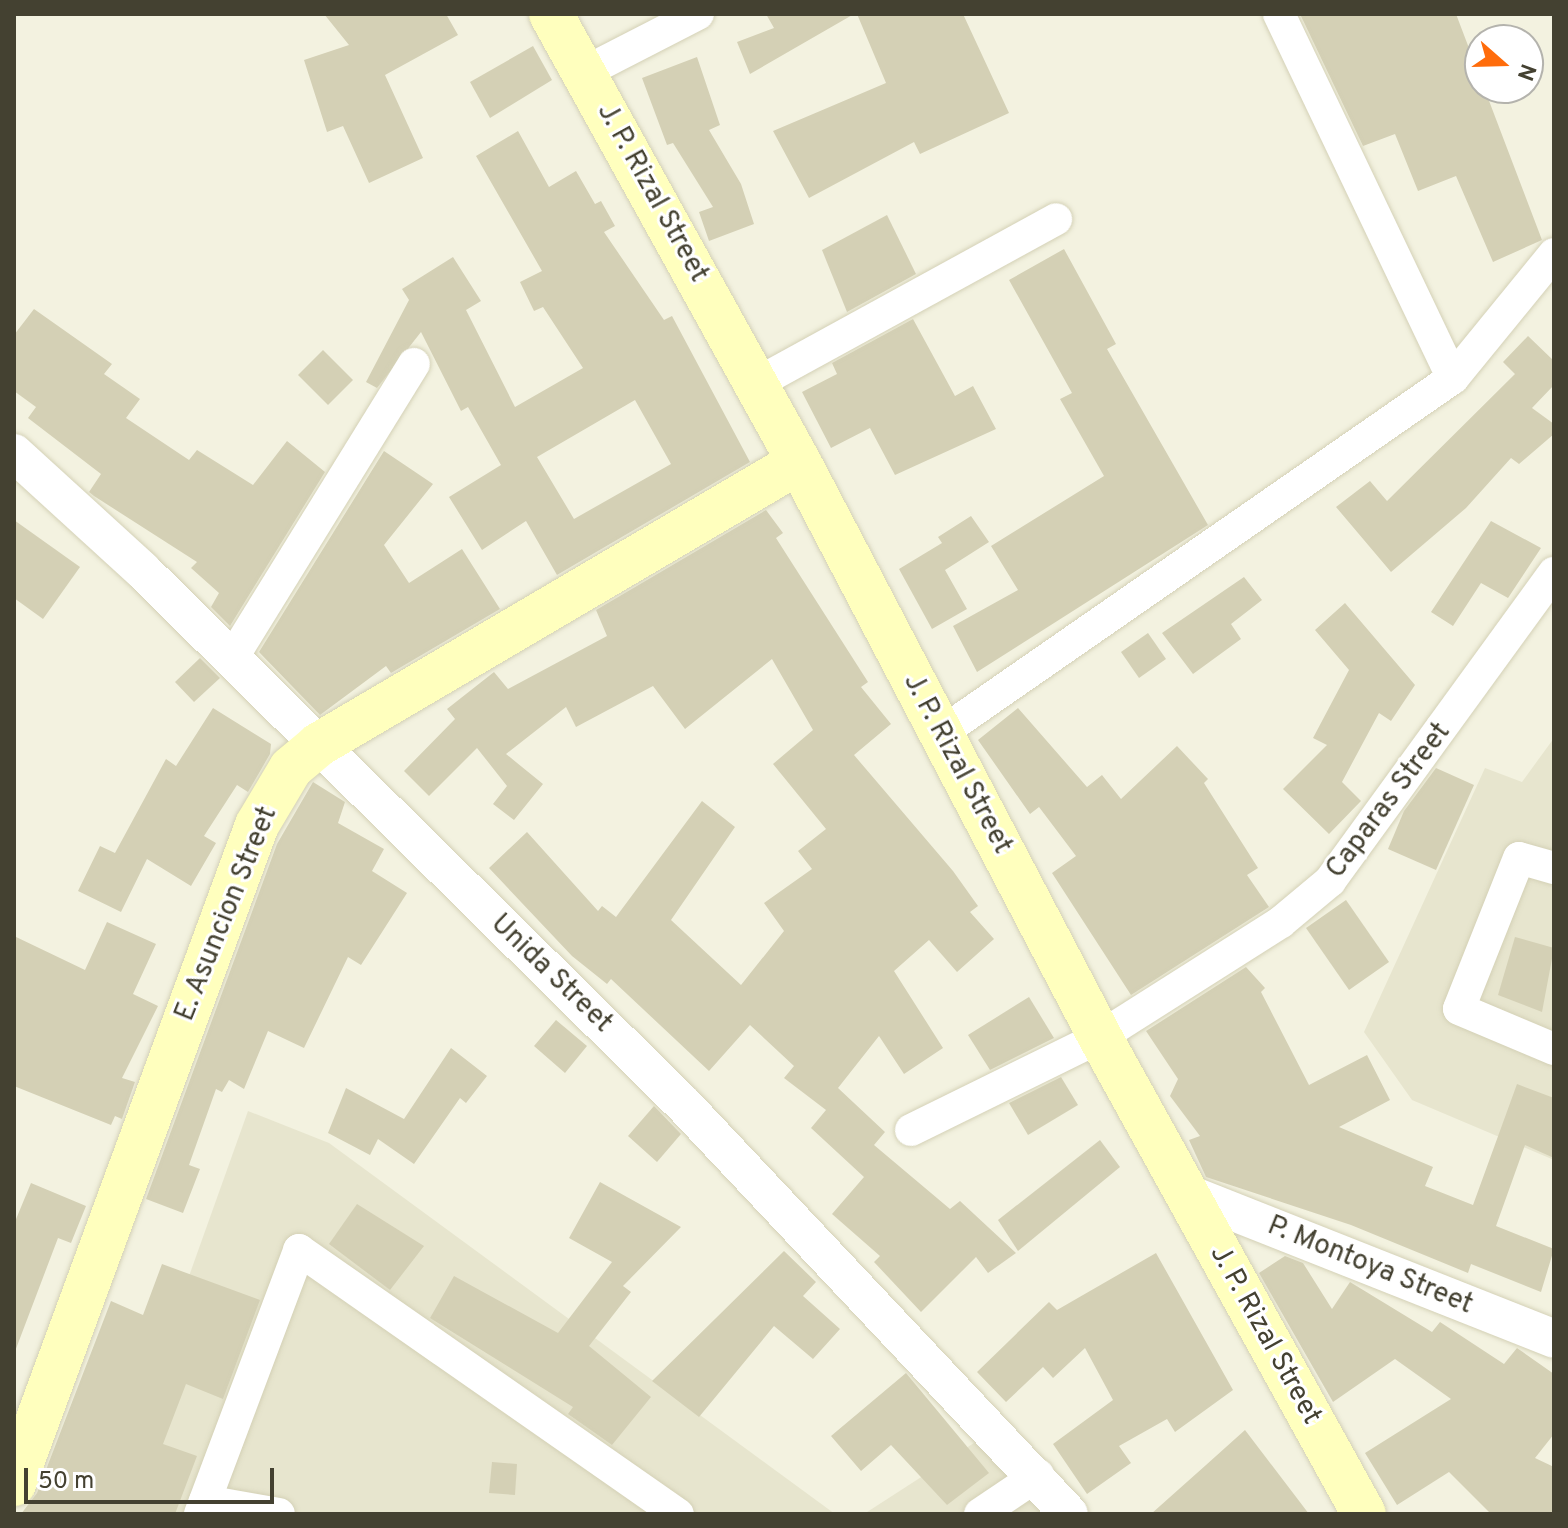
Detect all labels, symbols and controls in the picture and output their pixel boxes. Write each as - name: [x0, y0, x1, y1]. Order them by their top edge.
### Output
- north arrow: [1464, 24, 1544, 104]
- text: N: [1510, 60, 1541, 84]
- street label: J. P. Rizal Street: [589, 98, 715, 288]
- street label: J. P. Rizal Street: [895, 668, 1019, 860]
- street label: Caparas Street: [1320, 716, 1458, 886]
- street label: E. Asuncion Street: [168, 801, 286, 1027]
- street label: Unida Street: [483, 908, 619, 1040]
- street label: P. Montoya Street: [1262, 1209, 1478, 1323]
- street label: J. P. Rizal Street: [1202, 1240, 1328, 1430]
- scale bar: [28, 1452, 278, 1502]
- text: 50 m: [38, 1467, 94, 1497]

